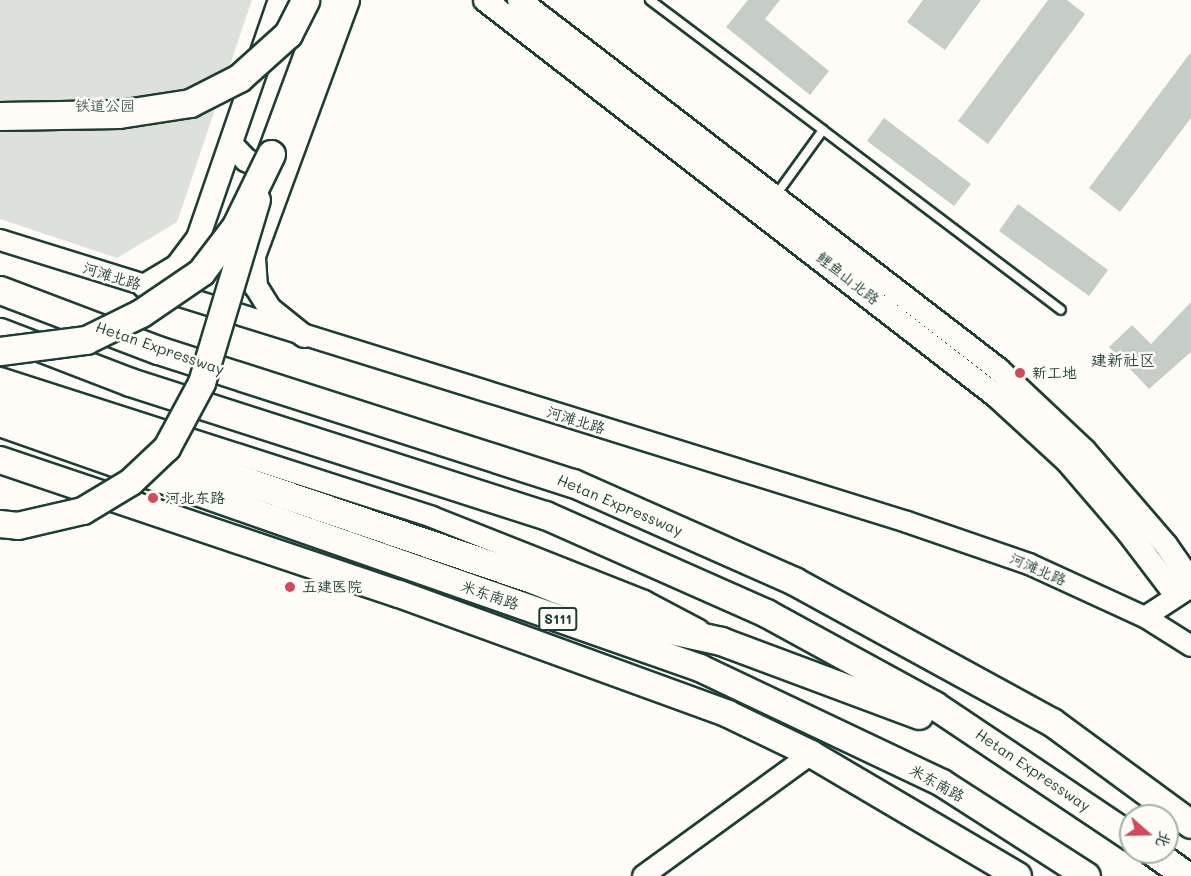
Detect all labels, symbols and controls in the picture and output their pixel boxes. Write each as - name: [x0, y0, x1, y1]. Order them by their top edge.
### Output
- park label: 铁道公园: [75, 97, 135, 115]
- street label: 鲤鱼山北路: [813, 248, 883, 308]
- street label: 河滩北路: [81, 259, 143, 293]
- street label: Hetan Expressway: [93, 318, 227, 378]
- district label: 建新社区: [1091, 350, 1155, 370]
- place label: 新工地: [1032, 364, 1077, 382]
- marker: 新工地: [1013, 366, 1027, 380]
- street label: 河滩北路: [545, 403, 607, 437]
- street label: Hetan Expressway: [554, 470, 686, 540]
- place label: 河北东路: [165, 489, 225, 507]
- marker: 河北东路: [146, 491, 160, 505]
- street label: 河滩北路: [1007, 549, 1069, 589]
- street label: 米东南路: [459, 577, 521, 613]
- place label: 五建医院: [302, 578, 362, 596]
- marker: 五建医院: [283, 580, 297, 594]
- road number: S111: [537, 608, 579, 630]
- street label: Hetan Expressway: [972, 725, 1094, 815]
- street label: 米东南路: [906, 761, 968, 805]
- north arrow: [1119, 804, 1179, 864]
- text: 北: [1152, 829, 1177, 851]

